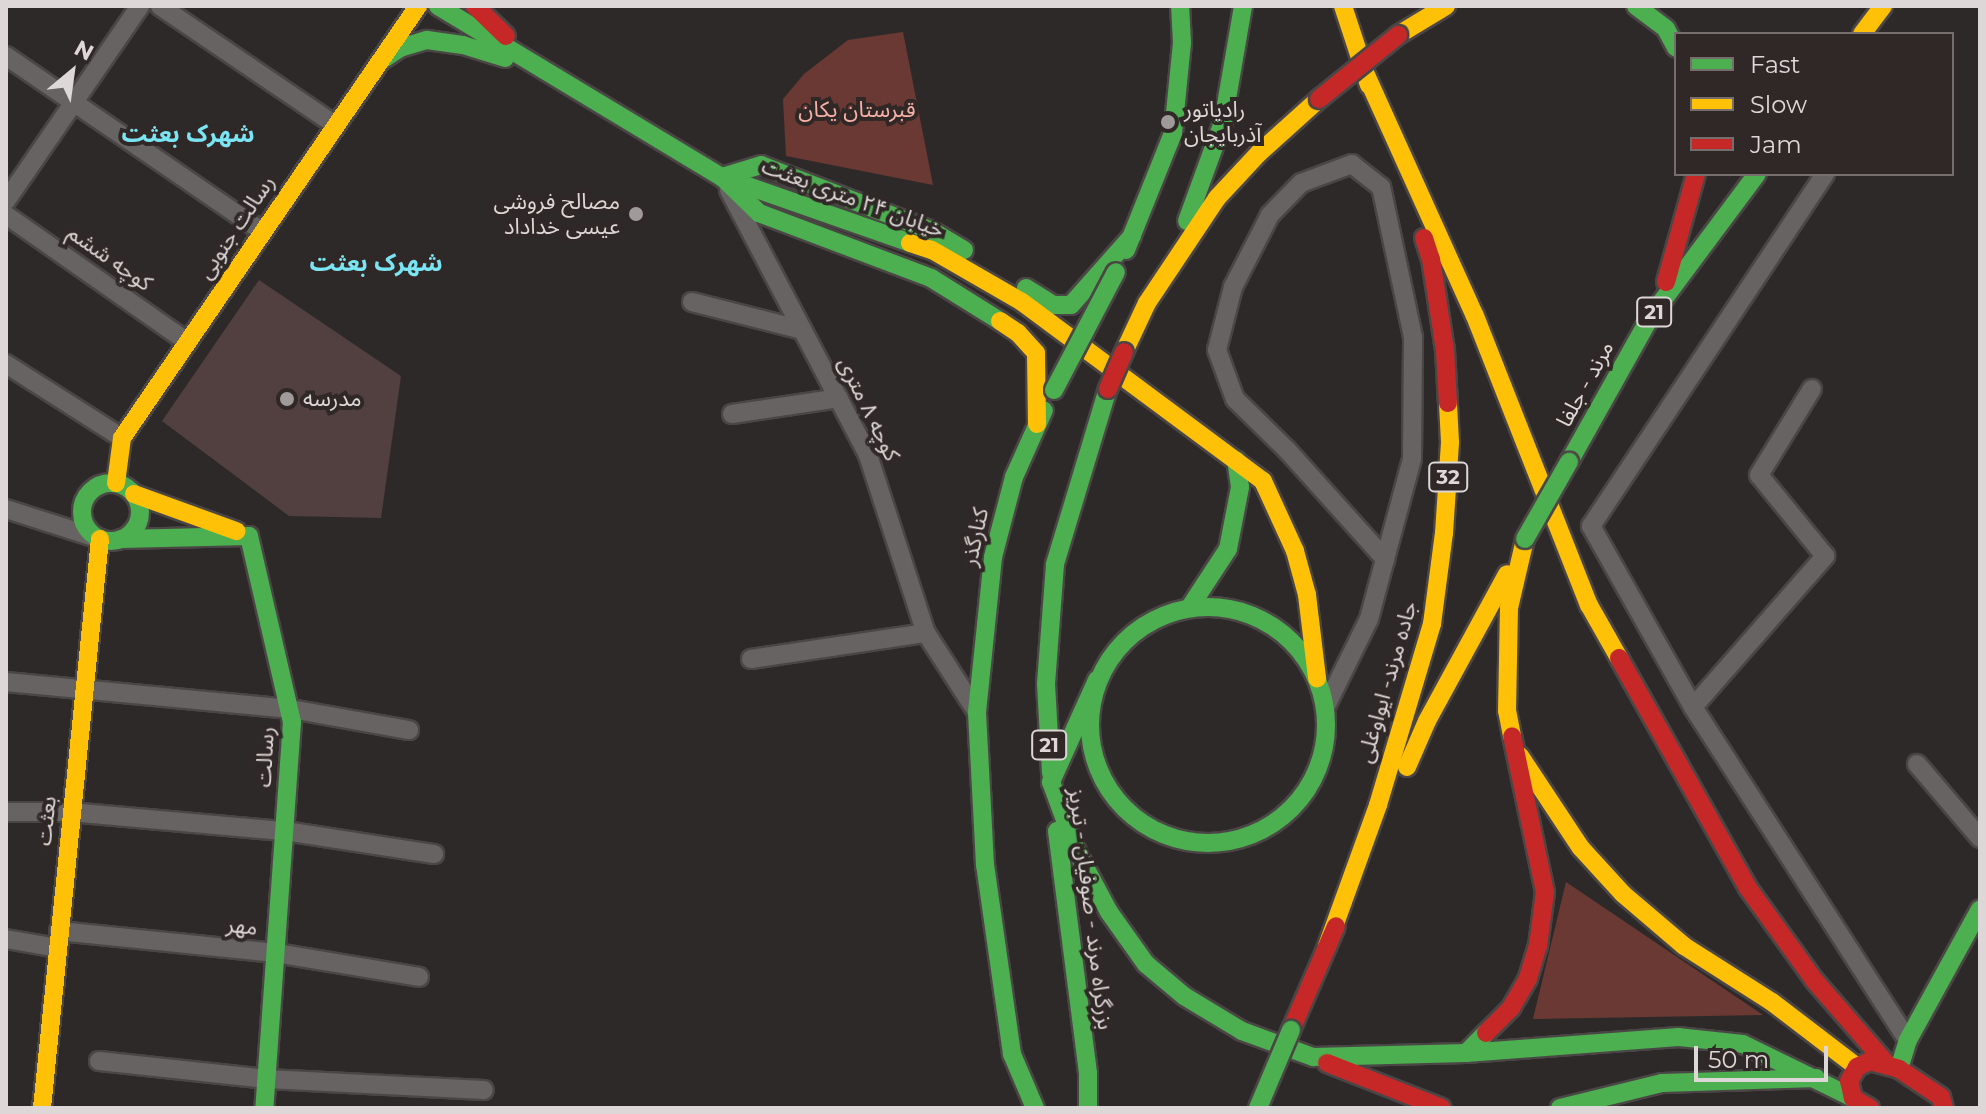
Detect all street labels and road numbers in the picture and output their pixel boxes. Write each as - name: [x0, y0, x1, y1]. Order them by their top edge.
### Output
- street label: خیابان ۲۴ متری بعثت: [758, 153, 948, 243]
- street label: رسالت جنوبی: [192, 170, 280, 284]
- street label: کوچه ششم: [63, 219, 157, 297]
- road number: 21: [1636, 296, 1672, 328]
- street label: مرند - جلفا: [1551, 336, 1619, 432]
- street label: کوچه ۸ متری: [832, 353, 906, 465]
- road number: 32: [1428, 461, 1468, 493]
- street label: کنارگذر: [956, 505, 994, 569]
- street label: جاده مرند- ایواوغلی: [1351, 598, 1423, 766]
- street label: رسالت: [250, 726, 280, 788]
- road number: 21: [1031, 729, 1067, 761]
- street label: بزرگراه مرند - صوفیان - تبریز: [1063, 787, 1119, 1031]
- street label: بعثت: [30, 795, 62, 847]
- street label: مهر: [225, 911, 259, 941]

